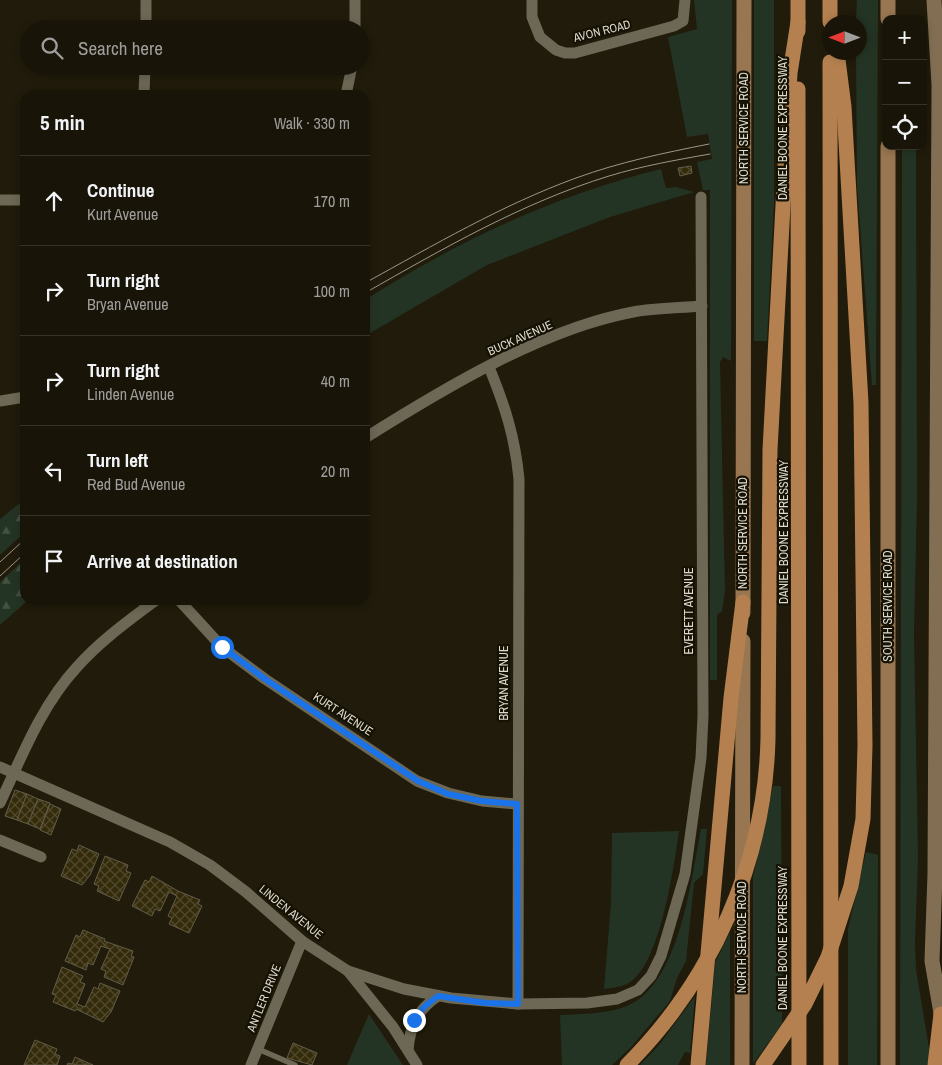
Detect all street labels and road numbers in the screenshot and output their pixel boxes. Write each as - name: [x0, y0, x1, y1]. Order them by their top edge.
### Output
- street label: AVON ROAD: [571, 16, 632, 46]
- street label: DANIEL BOONE EXPRESSWAY: [775, 56, 791, 200]
- street label: NORTH SERVICE ROAD: [736, 72, 752, 184]
- street label: BUCK AVENUE: [485, 317, 555, 359]
- street label: DANIEL BOONE EXPRESSWAY: [776, 460, 792, 604]
- street label: NORTH SERVICE ROAD: [735, 477, 751, 589]
- street label: SOUTH SERVICE ROAD: [880, 550, 896, 662]
- street label: EVERETT AVENUE: [681, 567, 697, 655]
- street label: BRYAN AVENUE: [496, 646, 512, 720]
- street label: KURT AVENUE: [310, 689, 376, 739]
- street label: DANIEL BOONE EXPRESSWAY: [775, 866, 791, 1010]
- street label: LINDEN AVENUE: [256, 881, 326, 943]
- street label: NORTH SERVICE ROAD: [734, 881, 750, 993]
- street label: ANTLER DRIVE: [243, 962, 285, 1035]

